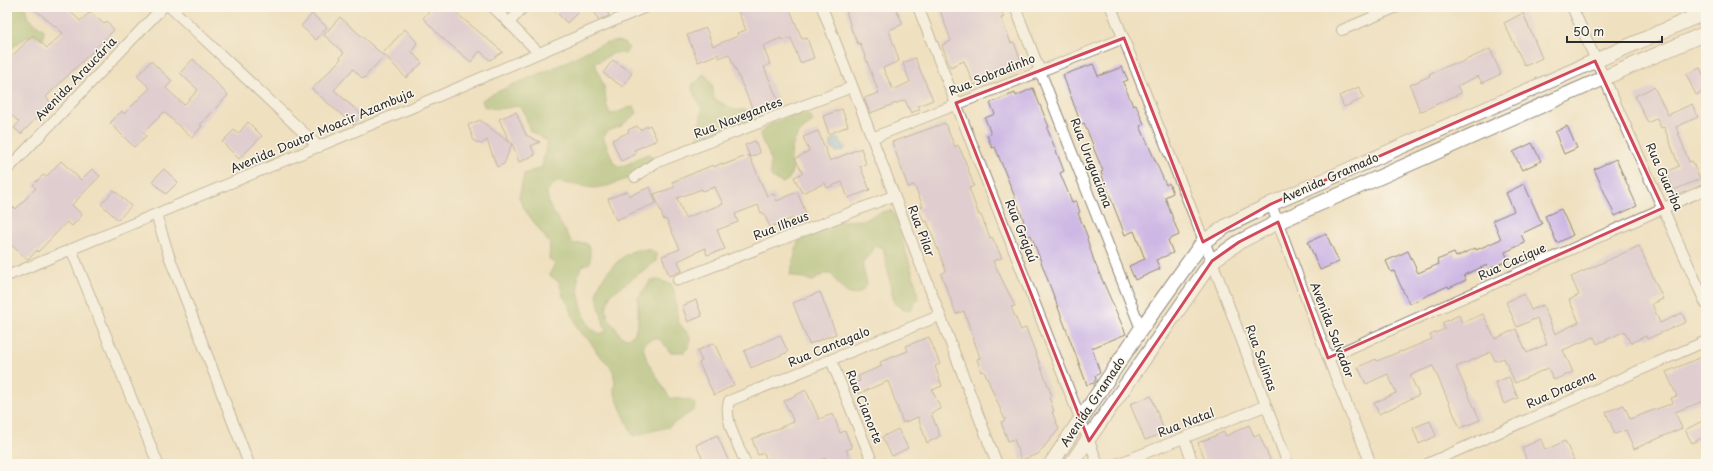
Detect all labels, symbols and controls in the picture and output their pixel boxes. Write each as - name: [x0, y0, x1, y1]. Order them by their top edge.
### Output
- scale bar: [1567, 18, 1662, 44]
- text: 50 m: [1573, 22, 1604, 40]
- street label: Avenida Araucária: [30, 32, 120, 124]
- street label: Rua Sobradinho: [946, 49, 1038, 100]
- street label: Avenida Doutor Moacir Azambuja: [227, 83, 416, 177]
- street label: Rua Navegantes: [691, 92, 785, 142]
- street label: Rua Uruguaiana: [1066, 115, 1118, 211]
- street label: Rua Guariba: [1642, 140, 1688, 214]
- street label: Avenida Gramado: [1278, 147, 1381, 207]
- street label: Rua Grajaú: [1001, 196, 1043, 265]
- street label: Rua Pilar: [904, 202, 940, 259]
- street label: Rua Ilheus: [750, 206, 812, 244]
- street label: Rua Cacique: [1475, 238, 1549, 284]
- street label: Avenida Salvador: [1306, 279, 1360, 381]
- street label: Rua Cantagalo: [785, 321, 873, 371]
- street label: Rua Salinas: [1242, 322, 1282, 394]
- street label: Avenida Gramado: [1055, 353, 1129, 450]
- street label: Rua Dracena: [1523, 365, 1599, 412]
- street label: Rua Cianorte: [842, 367, 888, 446]
- street label: Rua Natal: [1155, 403, 1217, 441]

